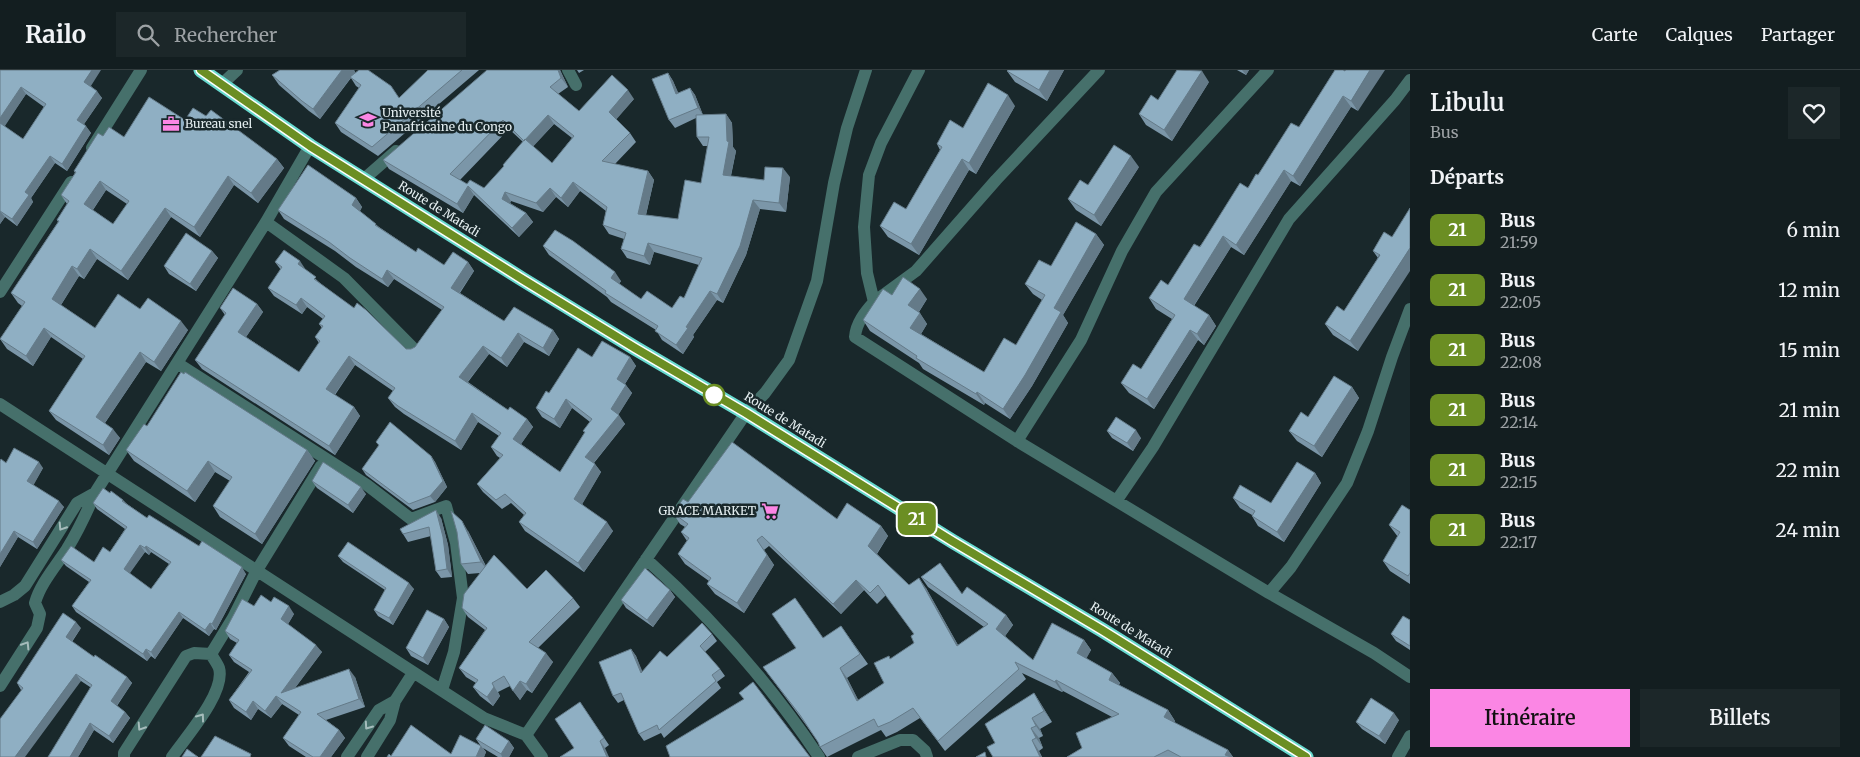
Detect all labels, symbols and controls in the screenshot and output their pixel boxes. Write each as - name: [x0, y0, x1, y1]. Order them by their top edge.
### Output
- search box: [116, 12, 466, 57]
- text: Railo: [25, 19, 86, 50]
- icon: search: [134, 21, 162, 49]
- text: Rechercher: [174, 23, 277, 47]
- text: Carte: [1592, 23, 1638, 46]
- text: Calques: [1666, 23, 1733, 46]
- text: Partager: [1761, 23, 1835, 46]
- text: Libulu: [1430, 87, 1505, 118]
- button: heart: [1788, 87, 1840, 139]
- place label: Université Panafricaine du Congo: [382, 105, 512, 134]
- school or university icon: Université Panafricaine du Congo: [358, 110, 378, 130]
- office icon: Bureau snel: [161, 114, 181, 134]
- place label: Bureau snel: [185, 116, 253, 131]
- text: Bus: [1430, 122, 1459, 142]
- text: Départs: [1430, 165, 1504, 189]
- street label: Route de Matadi: [396, 177, 483, 240]
- text: Bus: [1500, 208, 1535, 232]
- text: 21: [1448, 218, 1467, 241]
- text: 6 min: [1786, 218, 1840, 242]
- text: 21:59: [1500, 232, 1538, 252]
- text: Bus: [1500, 268, 1535, 292]
- text: 21: [1448, 278, 1467, 301]
- text: 12 min: [1778, 278, 1840, 302]
- text: 22:05: [1500, 292, 1541, 312]
- text: Bus: [1500, 328, 1535, 352]
- text: 21: [1448, 338, 1467, 361]
- text: 15 min: [1779, 338, 1840, 362]
- text: 22:08: [1500, 352, 1542, 372]
- unlabelled marker: [703, 384, 725, 406]
- street label: Route de Matadi: [742, 388, 829, 451]
- text: Bus: [1500, 388, 1535, 412]
- text: 21: [1448, 398, 1467, 421]
- text: 21 min: [1779, 398, 1840, 422]
- text: 22:14: [1500, 412, 1538, 432]
- text: Bus: [1500, 448, 1535, 472]
- text: 21: [1448, 458, 1467, 481]
- text: 22 min: [1776, 458, 1840, 482]
- text: 22:15: [1500, 472, 1538, 492]
- supermarket icon: GRACE MARKET: [760, 501, 780, 521]
- place label: GRACE MARKET: [658, 503, 757, 518]
- line badge: 21: [894, 503, 940, 535]
- text: 21: [908, 507, 926, 530]
- text: Bus: [1500, 508, 1535, 532]
- text: 21: [1448, 518, 1467, 541]
- text: 24 min: [1775, 518, 1840, 542]
- one-way arrow: [59, 521, 69, 530]
- text: 22:17: [1500, 532, 1537, 552]
- street label: Route de Matadi: [1088, 598, 1175, 661]
- one-way arrow: [20, 641, 29, 650]
- button: Itinéraire: [1430, 689, 1630, 747]
- button: Billets: [1640, 689, 1840, 747]
- one-way arrow: [195, 714, 204, 723]
- one-way arrow: [365, 720, 374, 730]
- one-way arrow: [137, 722, 147, 731]

